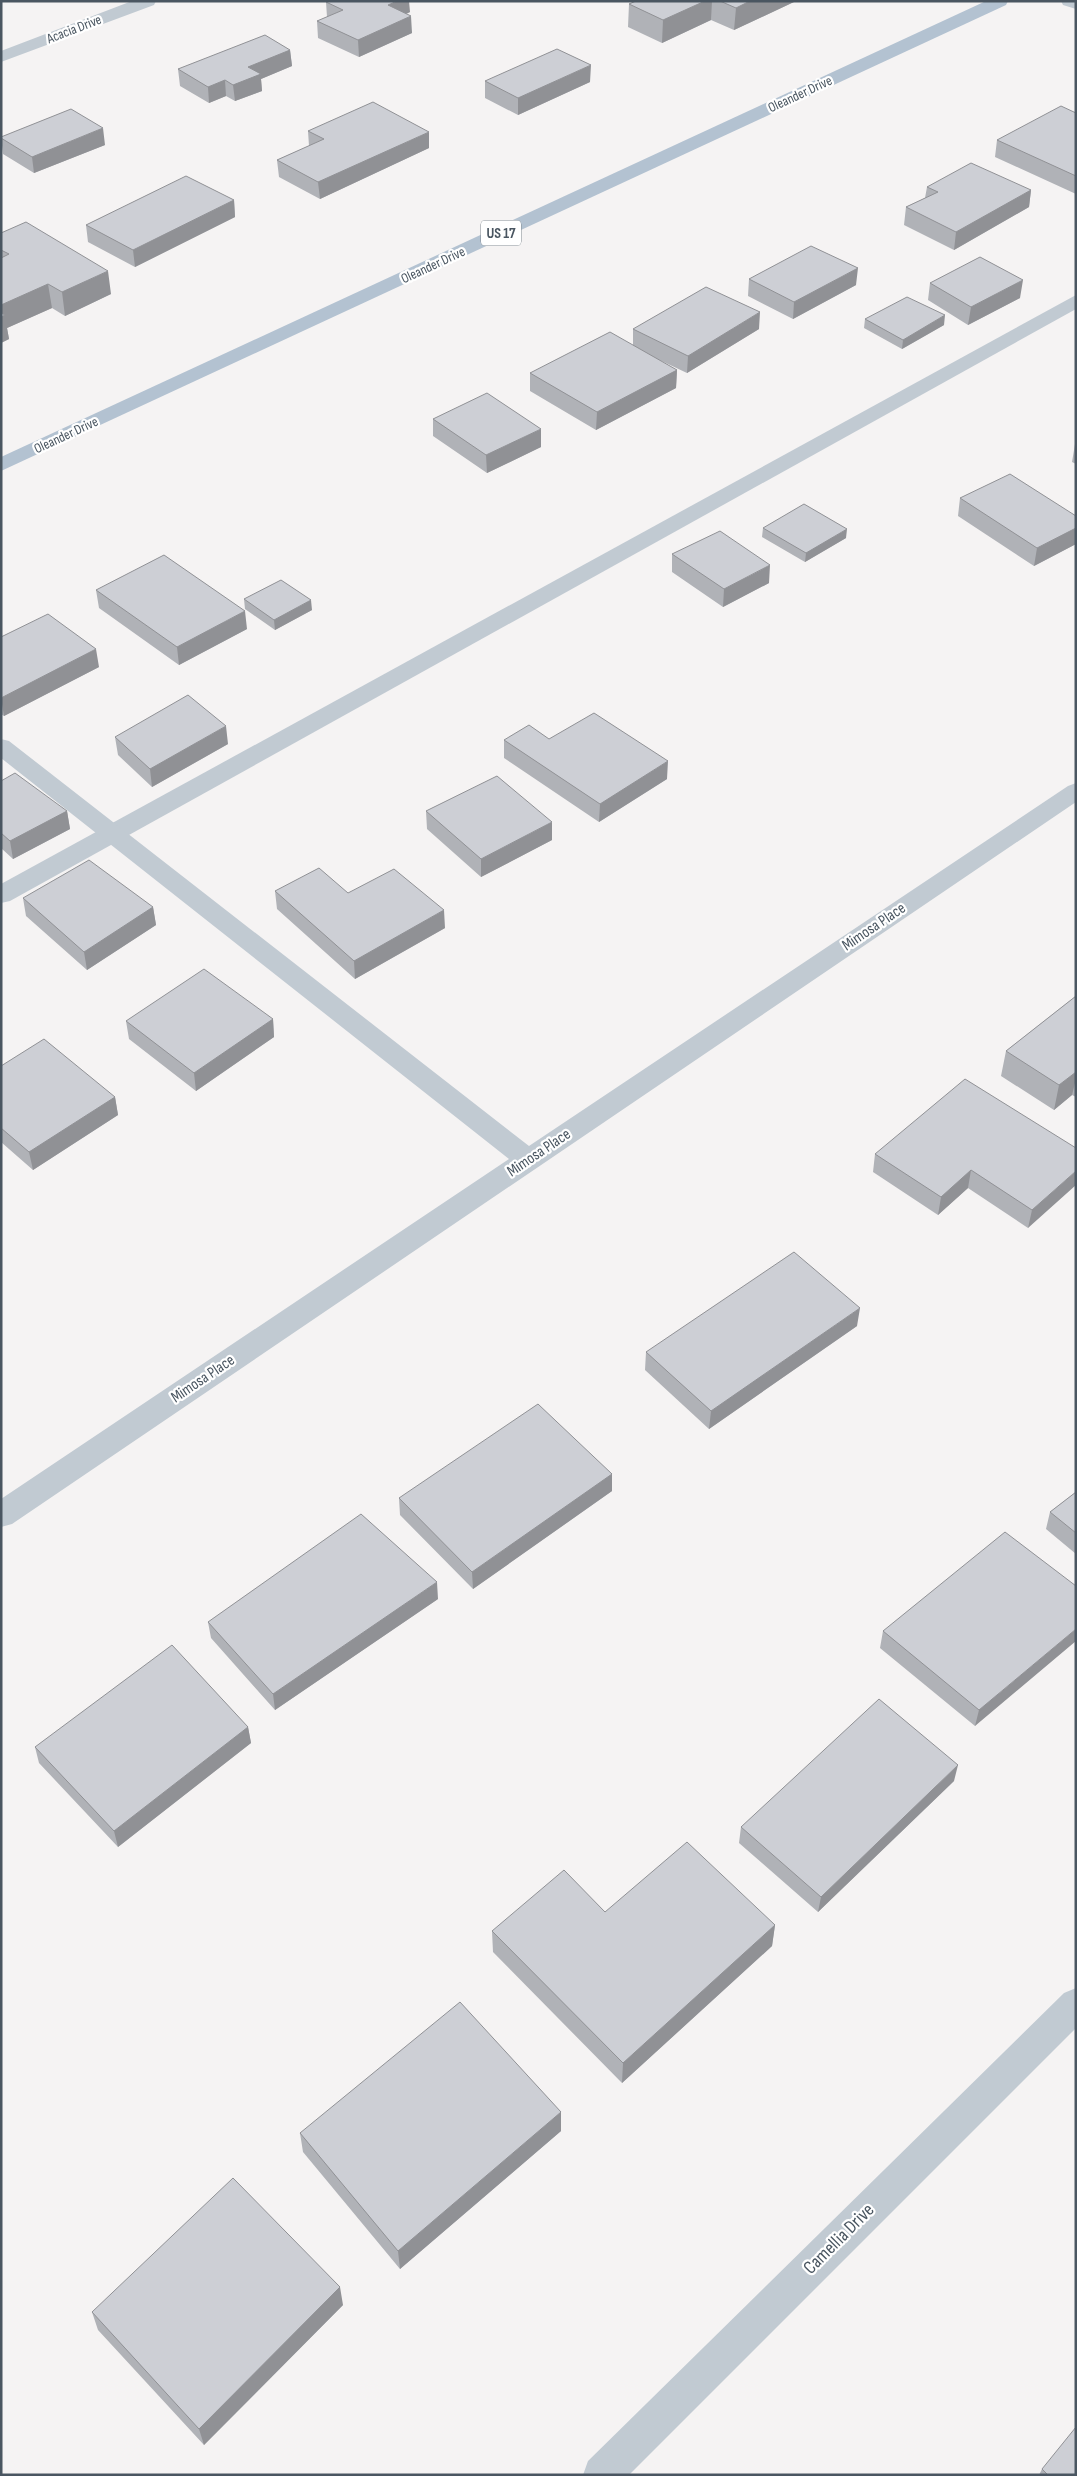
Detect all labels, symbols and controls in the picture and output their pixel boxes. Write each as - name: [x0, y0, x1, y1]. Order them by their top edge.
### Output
- street label: Acacia Drive: [43, 11, 104, 48]
- street label: Oleander Drive: [765, 72, 835, 116]
- road number: US 17: [481, 220, 521, 246]
- street label: Oleander Drive: [398, 243, 468, 287]
- street label: Oleander Drive: [31, 413, 101, 457]
- street label: Mimosa Place: [839, 899, 909, 955]
- street label: Mimosa Place: [504, 1125, 574, 1181]
- street label: Mimosa Place: [168, 1351, 238, 1407]
- street label: Camellia Drive: [799, 2199, 879, 2279]

